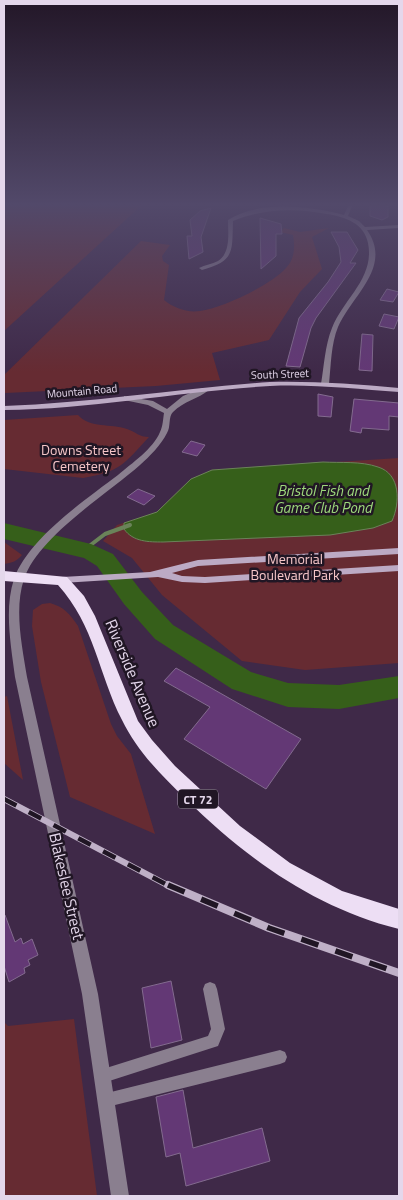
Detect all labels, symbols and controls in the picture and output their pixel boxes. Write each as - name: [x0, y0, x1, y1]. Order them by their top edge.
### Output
- street label: South Street: [251, 365, 309, 383]
- street label: Mountain Road: [46, 380, 118, 402]
- park label: Downs Street Cemetery: [41, 439, 121, 476]
- water label: Bristol Fish and Game Club Pond: [274, 479, 373, 519]
- park label: Memorial Boulevard Park: [250, 548, 340, 585]
- street label: Riverside Avenue: [99, 615, 167, 731]
- road number: CT 72: [178, 790, 218, 809]
- street label: Blakeslee Street: [43, 830, 91, 942]

